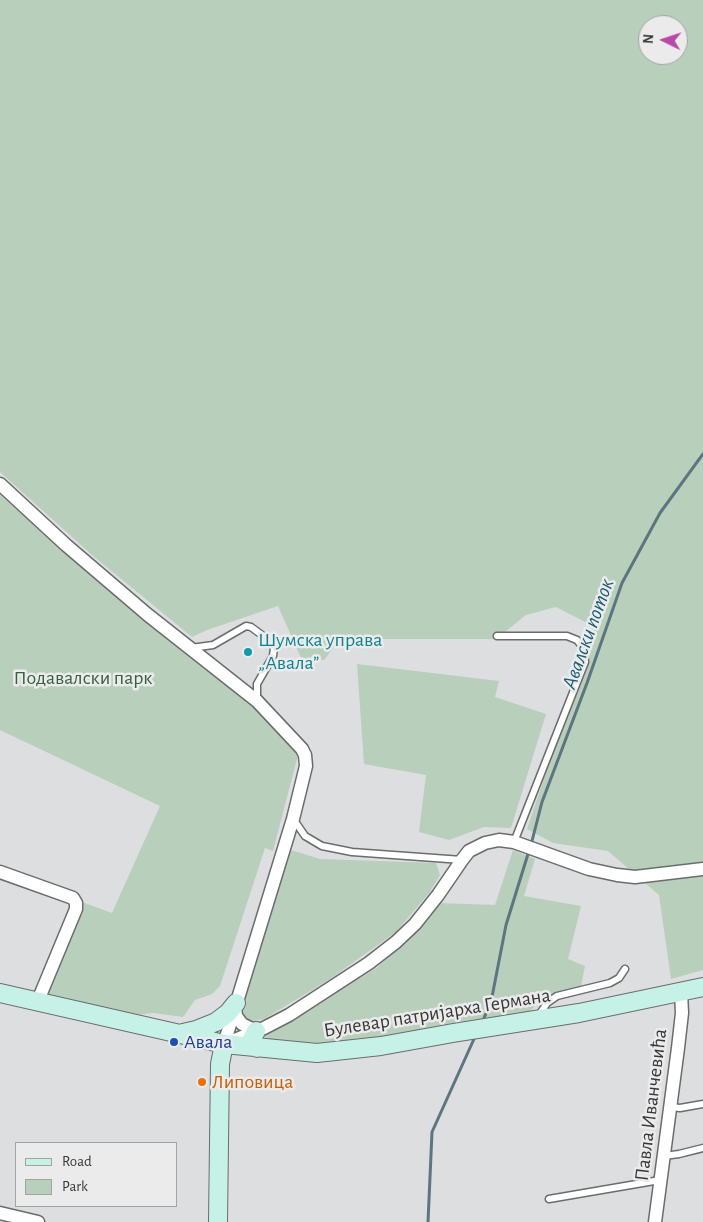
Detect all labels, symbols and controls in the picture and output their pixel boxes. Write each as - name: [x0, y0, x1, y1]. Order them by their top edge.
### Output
- north arrow: [638, 15, 688, 65]
- text: N: [642, 34, 656, 44]
- water label: Авалски поток: [556, 575, 620, 693]
- place label: Шумска управа „Авала”: [258, 628, 382, 675]
- marker: Шумска управа „Авала”: [242, 646, 254, 658]
- park label: Подавалски парк: [14, 666, 152, 690]
- street label: Булевар патријарха Германа: [322, 983, 552, 1043]
- street label: Павла Иванчевића: [630, 1027, 672, 1183]
- place label: Авала: [184, 1030, 232, 1054]
- marker: Авала: [168, 1036, 180, 1048]
- place label: Липовица: [212, 1070, 293, 1094]
- marker: Липовица: [196, 1076, 208, 1088]
- legend: [15, 1142, 178, 1207]
- text: Road: [62, 1154, 92, 1169]
- text: Park: [62, 1179, 88, 1194]

